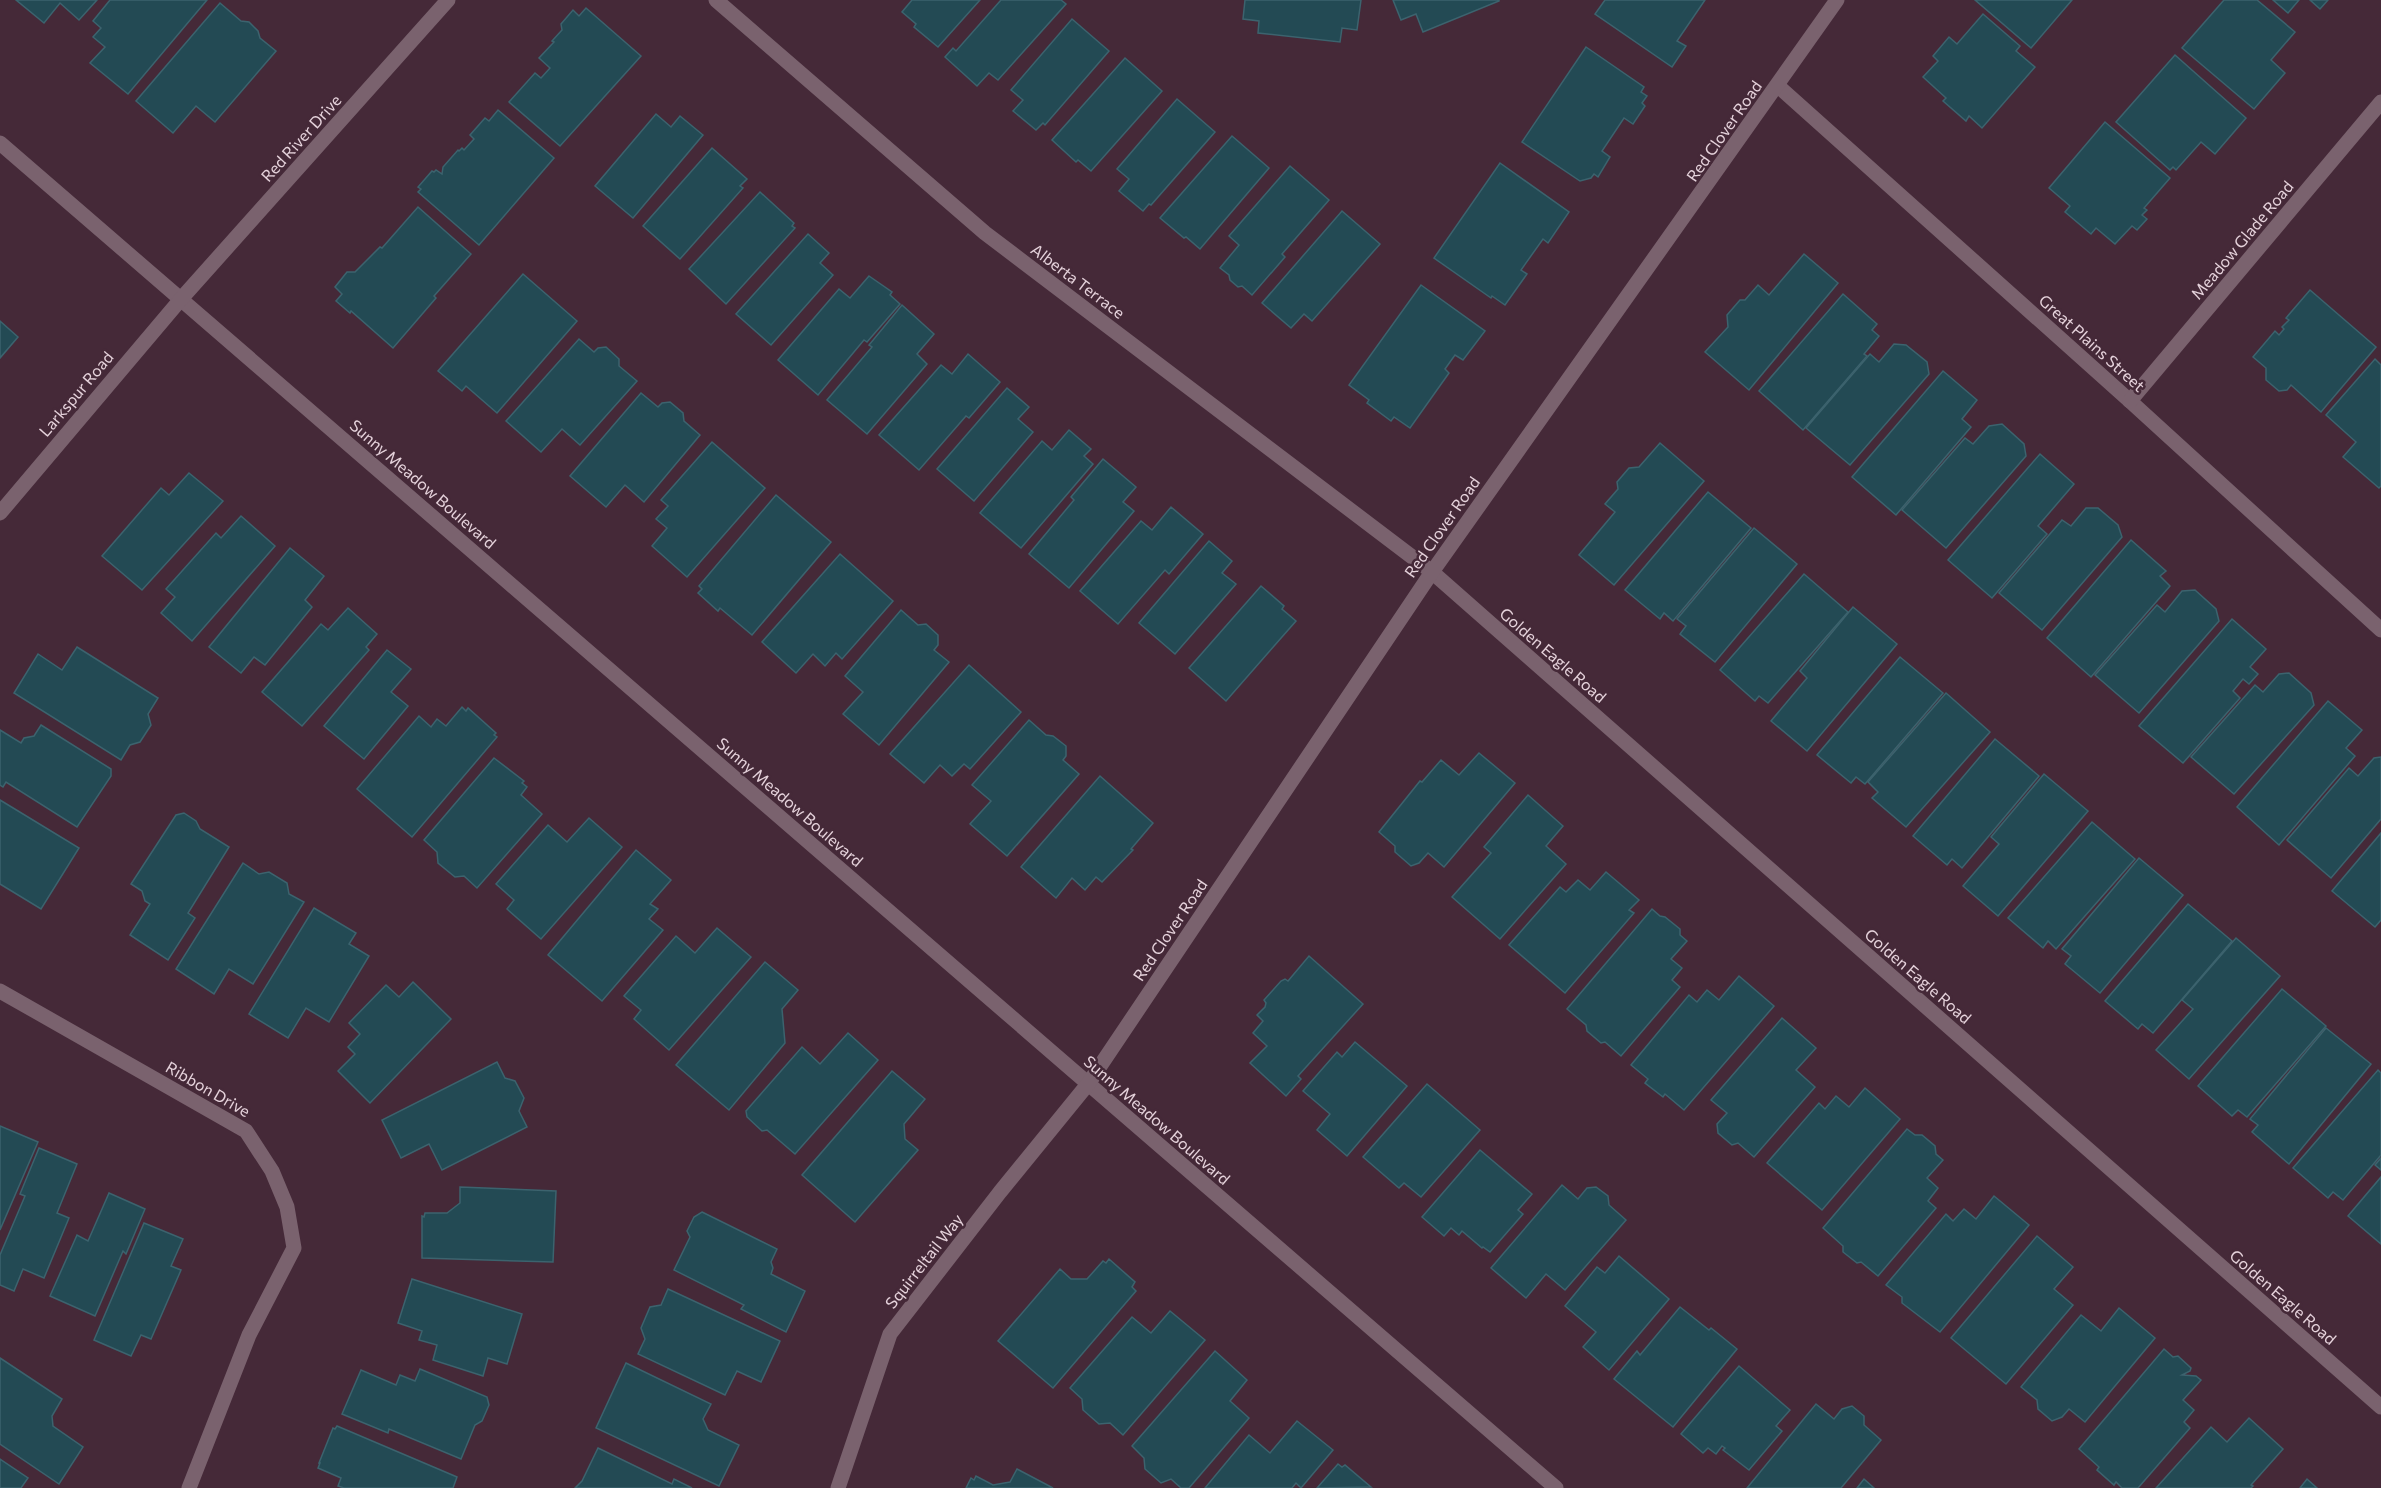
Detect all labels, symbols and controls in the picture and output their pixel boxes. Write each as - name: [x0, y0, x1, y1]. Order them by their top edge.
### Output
- street label: Red Clover Road: [1682, 77, 1765, 185]
- street label: Red River Drive: [257, 90, 345, 185]
- street label: Meadow Glade Road: [2187, 177, 2297, 303]
- street label: Alberta Terrace: [1028, 239, 1129, 322]
- street label: Great Plains Street: [2036, 290, 2149, 395]
- street label: Larkspur Road: [35, 347, 117, 440]
- street label: Sunny Meadow Boulevard: [346, 415, 500, 552]
- street label: Red Clover Road: [1400, 473, 1483, 581]
- street label: Golden Eagle Road: [1496, 603, 1610, 706]
- street label: Sunny Meadow Boulevard: [713, 733, 867, 870]
- street label: Red Clover Road: [1129, 875, 1211, 984]
- street label: Golden Eagle Road: [1861, 924, 1975, 1027]
- street label: Sunny Meadow Boulevard: [1080, 1051, 1234, 1188]
- street label: Ribbon Drive: [163, 1057, 254, 1120]
- street label: Squirreltail Way: [881, 1210, 966, 1312]
- street label: Golden Eagle Road: [2226, 1245, 2340, 1348]

